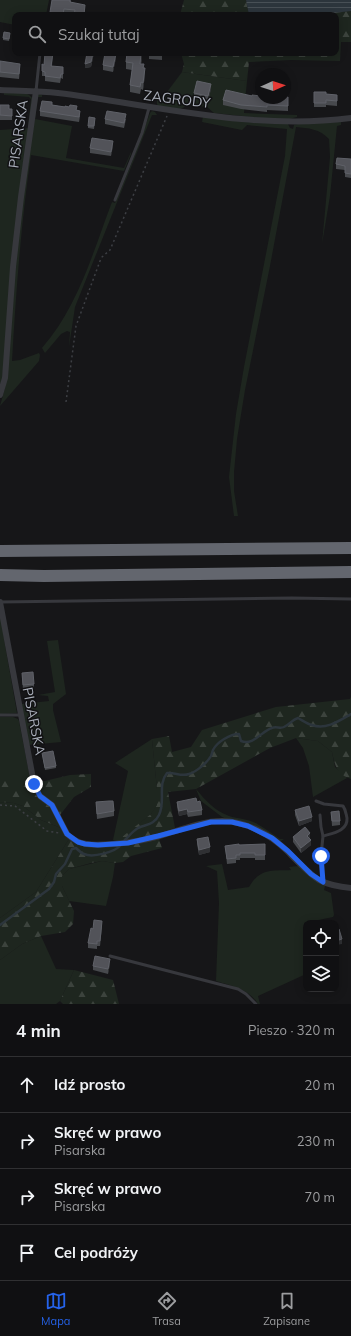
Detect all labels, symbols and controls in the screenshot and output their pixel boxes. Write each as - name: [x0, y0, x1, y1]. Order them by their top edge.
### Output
- search box: [12, 12, 339, 56]
- icon: search: [26, 23, 48, 45]
- text: Szukaj tutaj: [58, 25, 140, 44]
- north arrow: [255, 68, 291, 104]
- street label: ZAGRODY: [142, 86, 212, 112]
- street label: PISARSKA: [4, 98, 32, 169]
- street label: PISARSKA: [19, 685, 50, 757]
- route end: [25, 775, 43, 793]
- route start: [312, 847, 330, 865]
- map controls: [303, 920, 339, 992]
- button: locate: [303, 920, 339, 956]
- button: layers: [303, 956, 339, 992]
- text: 4 min: [16, 1020, 61, 1041]
- text: Pieszo · 320 m: [248, 1022, 335, 1038]
- icon: ahead: [16, 1074, 38, 1096]
- text: Idź prosto: [54, 1075, 125, 1094]
- text: 20 m: [305, 1077, 335, 1093]
- text: Skręć w prawo: [54, 1123, 161, 1142]
- icon: right: [16, 1130, 38, 1152]
- text: 230 m: [297, 1133, 335, 1149]
- text: Pisarska: [54, 1142, 105, 1158]
- text: Skręć w prawo: [54, 1179, 161, 1198]
- icon: right: [16, 1186, 38, 1208]
- text: 70 m: [305, 1189, 335, 1205]
- text: Pisarska: [54, 1198, 105, 1214]
- icon: arrive: [16, 1242, 38, 1264]
- text: Cel podróży: [54, 1243, 138, 1262]
- tab: Mapa: [41, 1290, 70, 1328]
- tab: Trasa: [153, 1290, 181, 1328]
- tab: Zapisane: [263, 1290, 310, 1328]

